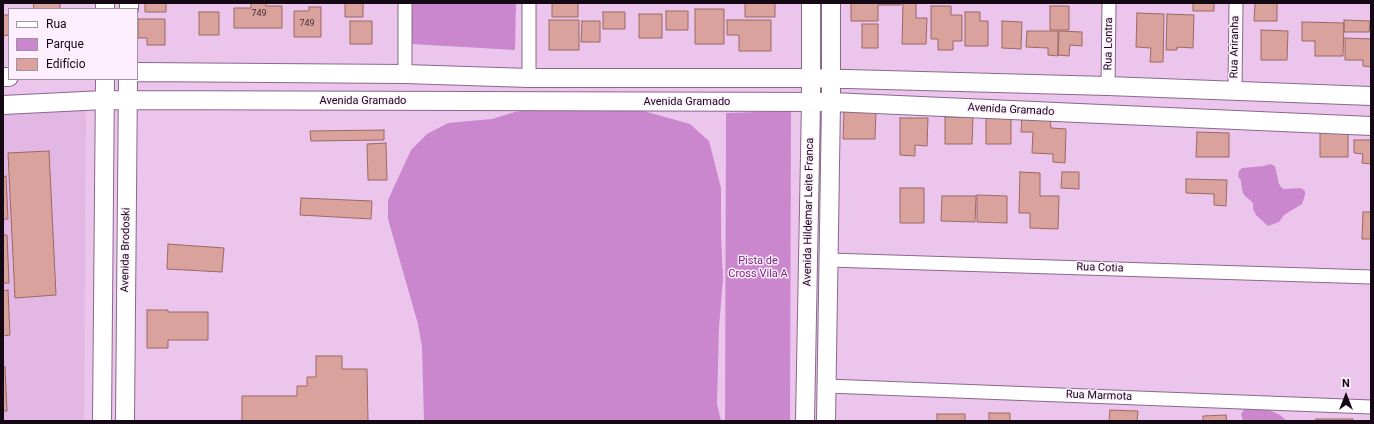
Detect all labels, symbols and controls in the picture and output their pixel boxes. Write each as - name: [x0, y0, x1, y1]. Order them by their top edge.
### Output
- legend: [8, 8, 138, 80]
- house number: 749: [251, 9, 267, 19]
- street label: Rua Ariranha: [1228, 16, 1242, 78]
- text: Rua: [46, 17, 67, 31]
- street label: Rua Lontra: [1102, 17, 1116, 71]
- house number: 749: [299, 19, 315, 29]
- text: Parque: [46, 37, 84, 51]
- text: Edifício: [46, 57, 86, 71]
- street label: Avenida Gramado: [320, 94, 406, 108]
- street label: Avenida Gramado: [644, 95, 730, 109]
- street label: Avenida Gramado: [967, 101, 1055, 119]
- street label: Avenida Hildemar Leite Franca: [801, 137, 817, 287]
- street label: Avenida Brodoski: [119, 207, 133, 293]
- park label: Pista de Cross Vila A: [728, 254, 788, 280]
- street label: Rua Cotia: [1076, 261, 1124, 275]
- north arrow: [1326, 376, 1366, 416]
- text: N: [1342, 377, 1350, 390]
- street label: Rua Marmota: [1066, 388, 1132, 404]

